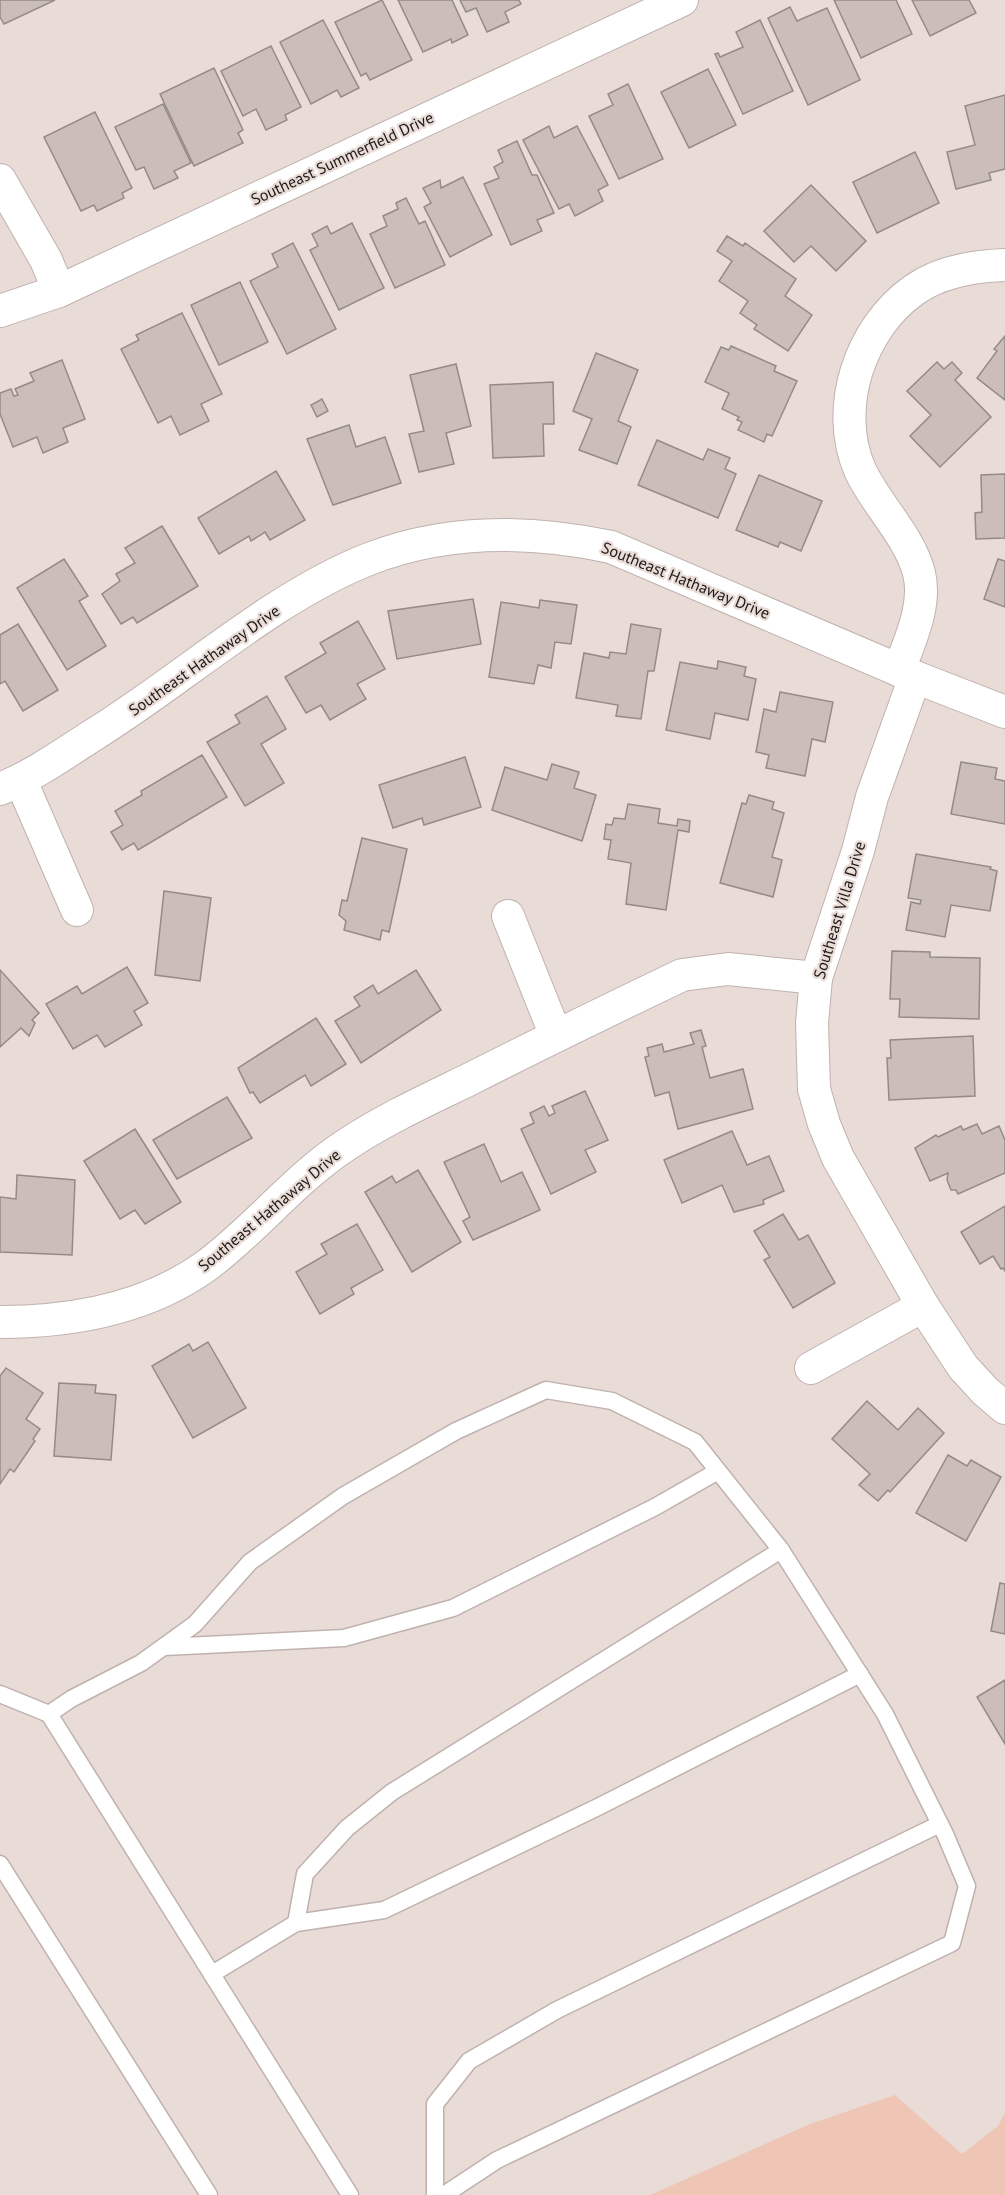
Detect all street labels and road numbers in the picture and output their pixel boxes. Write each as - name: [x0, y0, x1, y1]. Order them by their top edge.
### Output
- street label: Southeast Summerfield Drive: [247, 107, 437, 209]
- street label: Southeast Hathaway Drive: [599, 537, 773, 623]
- street label: Southeast Hathaway Drive: [125, 600, 283, 720]
- street label: Southeast Villa Drive: [809, 839, 869, 981]
- street label: Southeast Hathaway Drive: [194, 1145, 344, 1275]

